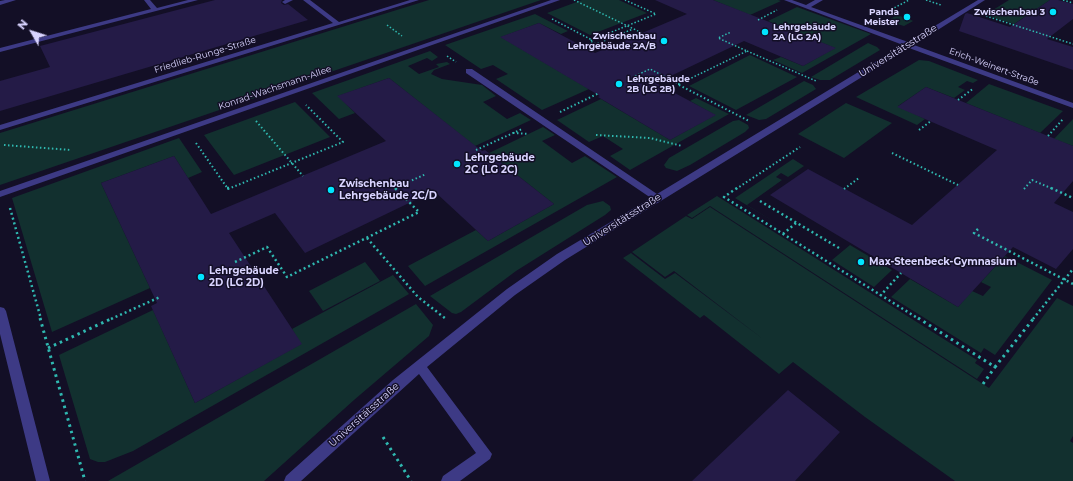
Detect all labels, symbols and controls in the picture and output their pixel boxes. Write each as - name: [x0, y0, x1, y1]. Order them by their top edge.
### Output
- place label: Panda Meister: [864, 7, 899, 28]
- place label: Zwischenbau 3: [974, 7, 1045, 17]
- marker: Zwischenbau 3: [1048, 7, 1058, 17]
- north arrow: [12, 12, 52, 52]
- marker: Panda Meister: [902, 12, 912, 22]
- text: N: [14, 17, 31, 32]
- place label: Lehrgebäude 2A (LG 2A): [773, 22, 836, 43]
- street label: Universitätsstraße: [857, 22, 939, 80]
- marker: Lehrgebäude 2A (LG 2A): [760, 27, 770, 37]
- place label: Zwischenbau Lehrgebäude 2A/B: [568, 31, 656, 52]
- street label: Friedlieb-Runge-Straße: [153, 34, 257, 76]
- marker: Zwischenbau Lehrgebäude 2A/B: [659, 36, 669, 46]
- street label: Erich-Weinert-Straße: [948, 46, 1040, 88]
- street label: Konrad-Wachsmann-Allee: [217, 64, 333, 112]
- place label: Lehrgebäude 2B (LG 2B): [627, 74, 690, 95]
- marker: Lehrgebäude 2B (LG 2B): [614, 79, 624, 89]
- place label: Lehrgebäude 2C (LG 2C): [465, 152, 535, 176]
- marker: Lehrgebäude 2C (LG 2C): [452, 159, 462, 169]
- place label: Zwischenbau Lehrgebäude 2C/D: [339, 178, 437, 202]
- marker: Zwischenbau Lehrgebäude 2C/D: [326, 185, 336, 195]
- street label: Universitätsstraße: [581, 191, 663, 249]
- place label: Max-Steenbeck-Gymnasium: [869, 256, 1016, 268]
- marker: Max-Steenbeck-Gymnasium: [856, 257, 866, 267]
- place label: Lehrgebäude 2D (LG 2D): [209, 265, 279, 288]
- marker: Lehrgebäude 2D (LG 2D): [196, 272, 206, 282]
- street label: Universitätsstraße: [327, 380, 401, 450]

